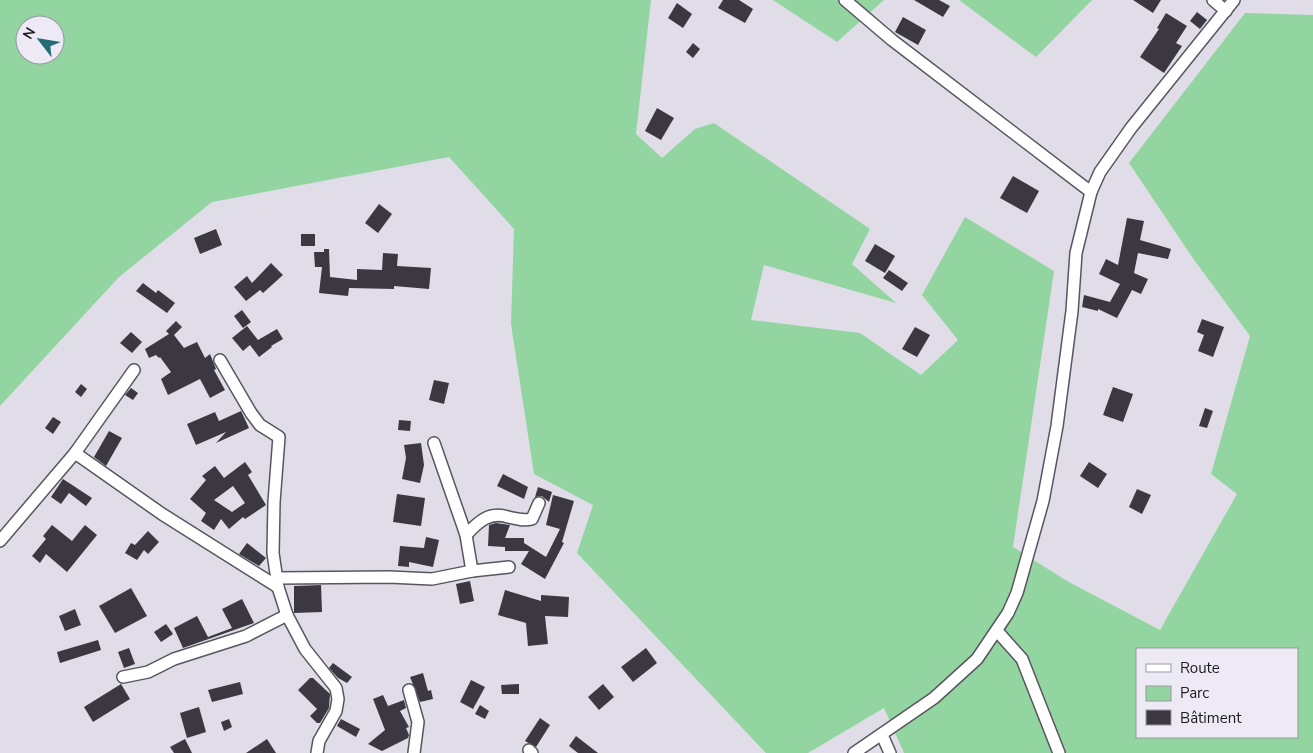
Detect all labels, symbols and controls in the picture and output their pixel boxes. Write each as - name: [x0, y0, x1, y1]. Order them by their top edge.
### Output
- north arrow: [15, 15, 65, 65]
- text: N: [18, 24, 40, 43]
- legend: [1136, 648, 1298, 738]
- text: Route: [1180, 658, 1220, 678]
- text: Parc: [1180, 683, 1209, 703]
- text: Bâtiment: [1180, 708, 1242, 728]

